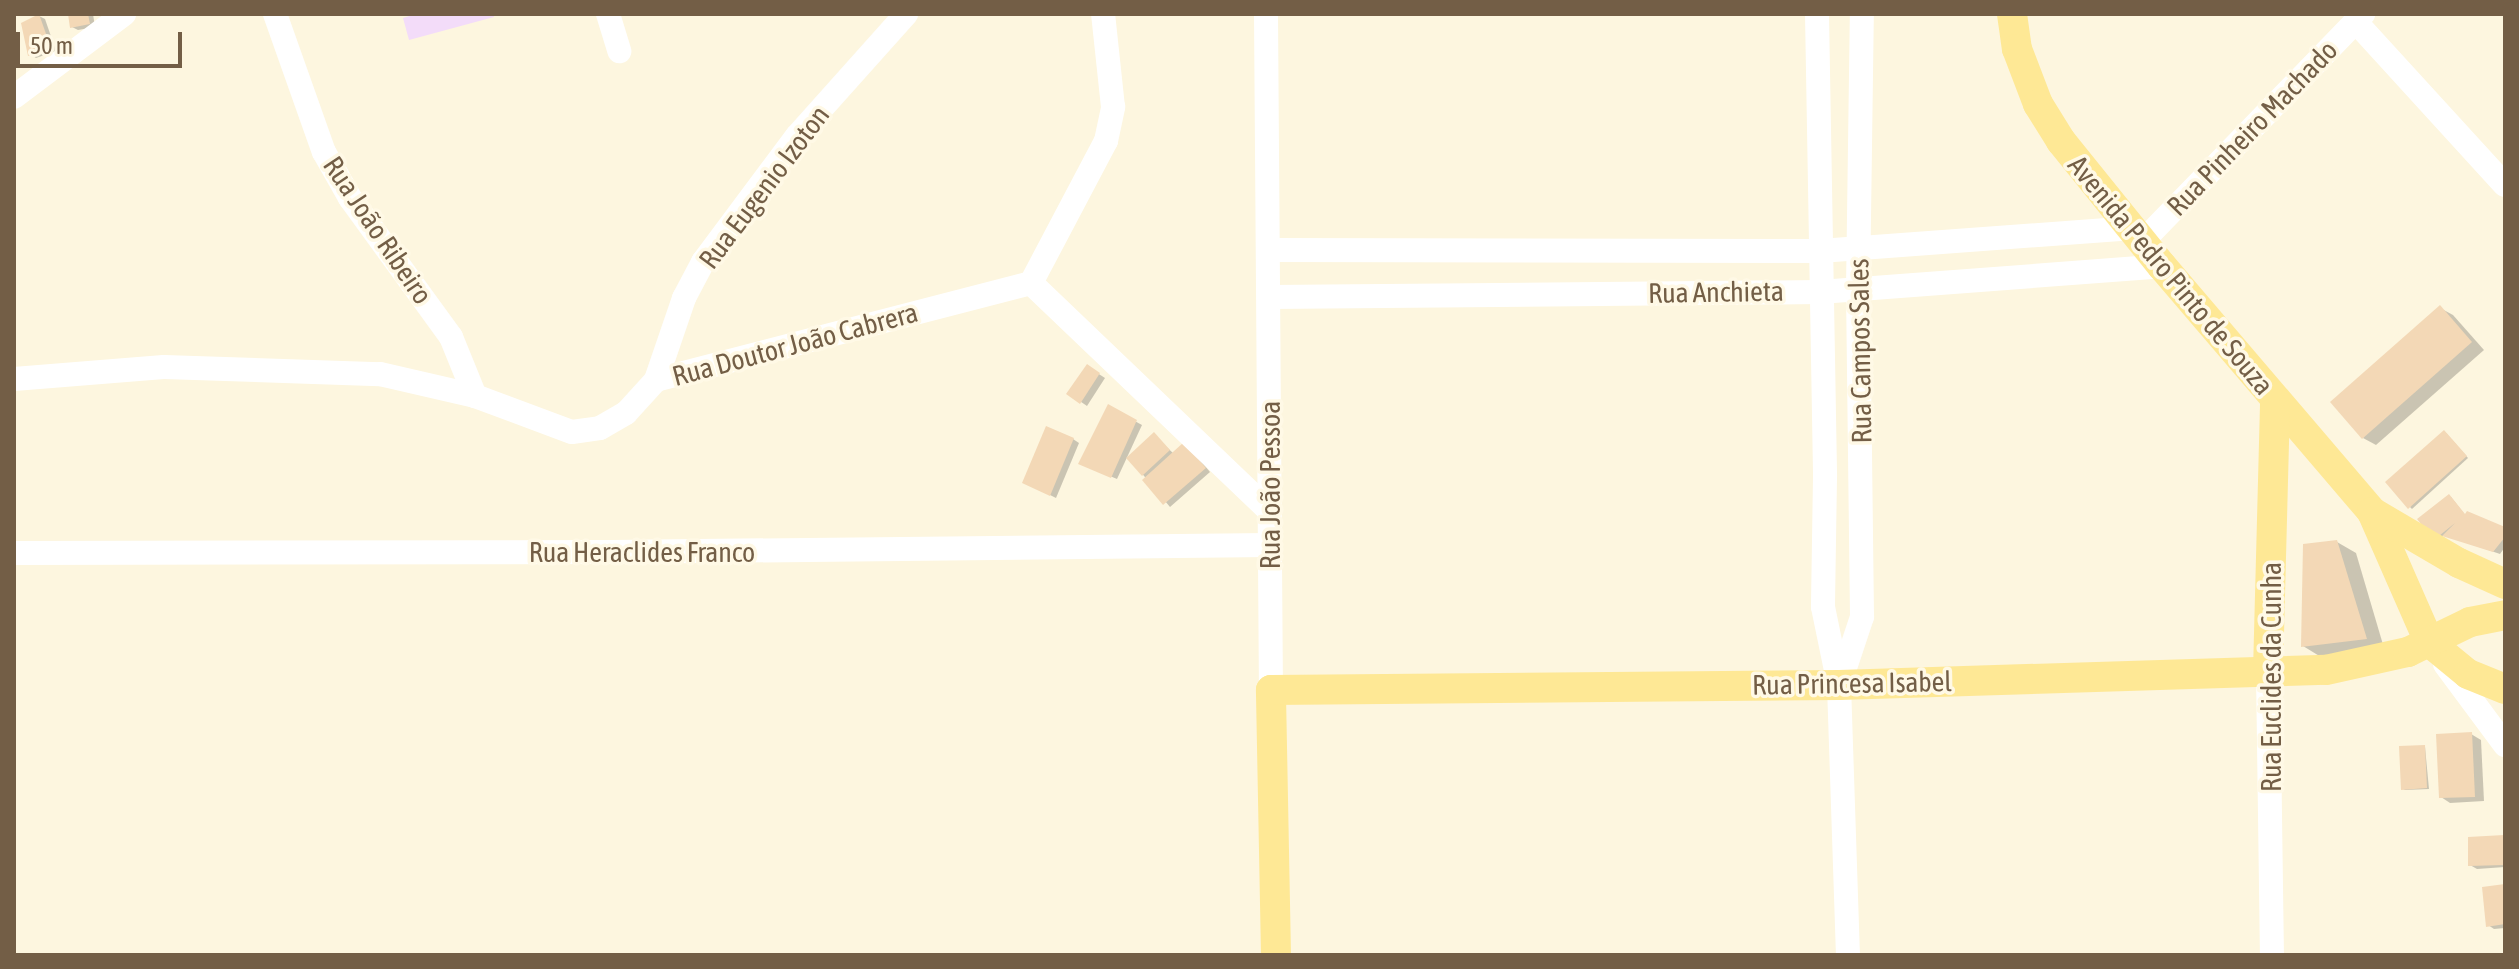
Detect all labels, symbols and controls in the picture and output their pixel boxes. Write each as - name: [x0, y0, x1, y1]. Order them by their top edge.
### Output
- scale bar: [20, 16, 186, 66]
- text: 50 m: [30, 32, 73, 59]
- street label: Rua Pinheiro Machado: [2160, 33, 2344, 223]
- street label: Rua Eugenio Izoton: [692, 99, 836, 275]
- street label: Avenida Pedro Pinto de Souza: [2061, 149, 2281, 401]
- street label: Rua João Ribeiro: [316, 150, 440, 310]
- street label: Rua Campos Sales: [1842, 258, 1878, 444]
- street label: Rua Anchieta: [1648, 274, 1784, 310]
- street label: Rua Doutor João Cabrera: [669, 295, 921, 393]
- street label: Rua João Pessoa: [1253, 401, 1287, 569]
- street label: Rua Heraclides Franco: [529, 535, 755, 569]
- street label: Rua Euclides da Cunha: [2254, 562, 2288, 792]
- street label: Rua Princesa Isabel: [1752, 664, 1952, 702]

